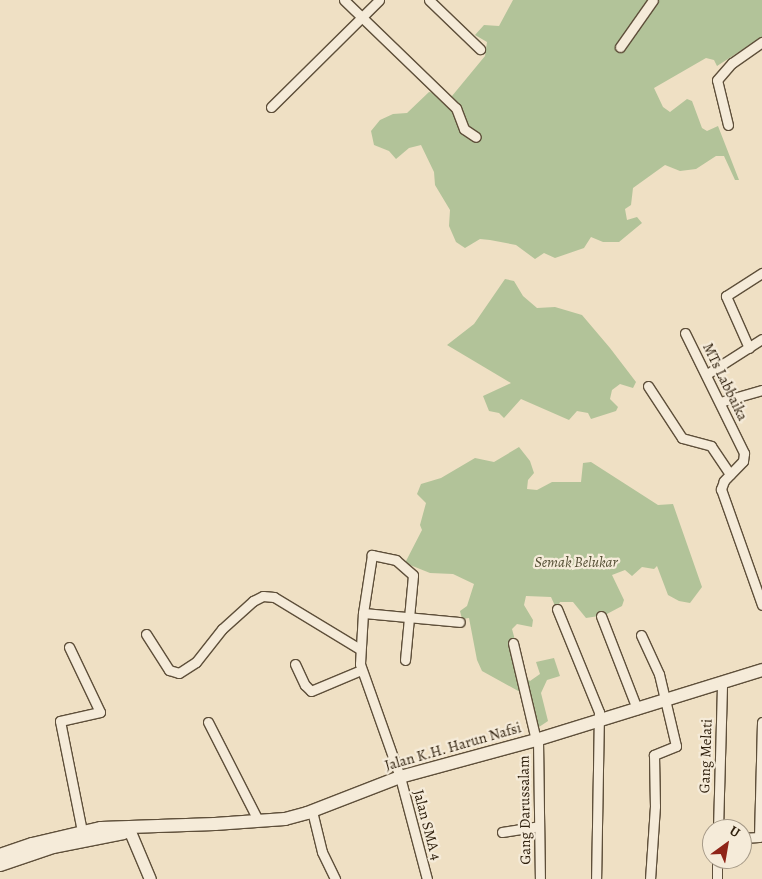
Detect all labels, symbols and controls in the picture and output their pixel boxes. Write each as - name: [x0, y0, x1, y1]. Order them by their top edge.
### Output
- street label: MTs Labbaika: [698, 340, 752, 424]
- park label: Semak Belukar: [534, 554, 618, 572]
- street label: Gang Melati: [696, 718, 716, 794]
- street label: Jalan K.H. Harun Nafsi: [383, 719, 523, 775]
- street label: Gang Darussalam: [515, 755, 535, 865]
- street label: Jalan SMA 4: [409, 788, 445, 862]
- north arrow: [702, 819, 752, 869]
- text: U: [726, 821, 744, 842]

